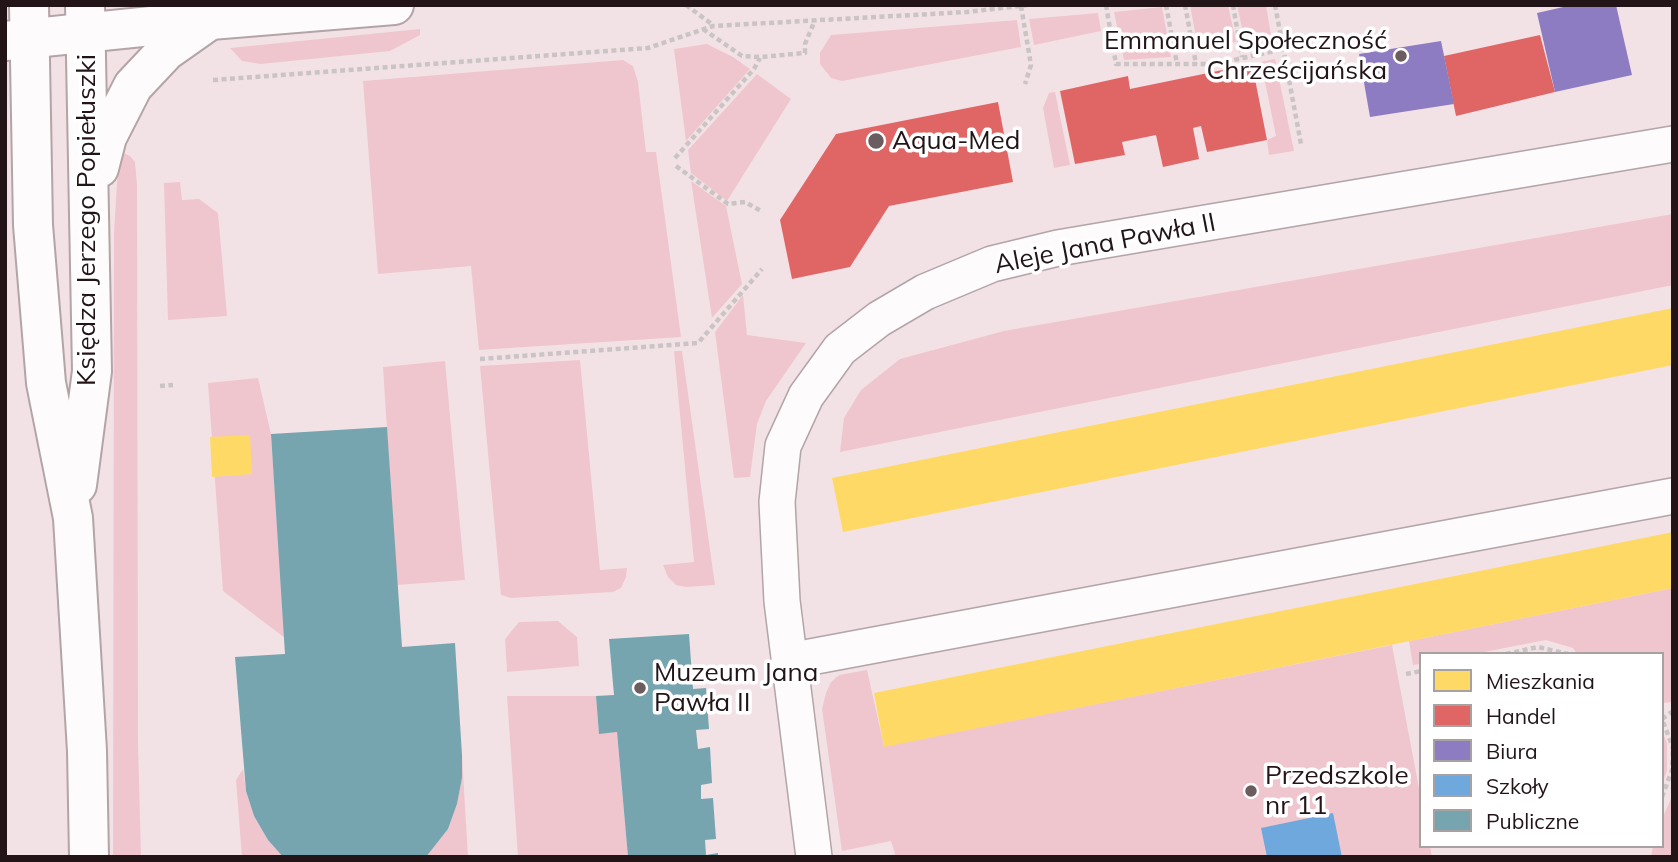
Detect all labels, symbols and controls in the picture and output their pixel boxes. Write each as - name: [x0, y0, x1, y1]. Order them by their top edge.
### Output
- place label: Emmanuel Społeczność Chrześcijańska: [1104, 25, 1387, 86]
- marker: Emmanuel Społeczność Chrześcijańska: [1393, 48, 1409, 64]
- street label: Księdza Jerzego Popiełuszki: [71, 54, 103, 386]
- place label: Aqua-Med: [892, 125, 1020, 157]
- marker: Aqua-Med: [866, 131, 886, 151]
- street label: Aleje Jana Pawła II: [992, 207, 1218, 281]
- legend: [1419, 652, 1664, 848]
- place label: Muzeum Jana Pawła II: [654, 657, 818, 718]
- text: Mieszkania: [1486, 668, 1595, 694]
- marker: Muzeum Jana Pawła II: [632, 680, 648, 696]
- text: Handel: [1486, 703, 1556, 729]
- text: Biura: [1486, 738, 1538, 764]
- place label: Przedszkole nr 11: [1265, 760, 1409, 822]
- text: Szkoły: [1486, 773, 1549, 799]
- marker: Przedszkole nr 11: [1243, 783, 1259, 799]
- text: Publiczne: [1486, 808, 1579, 834]

